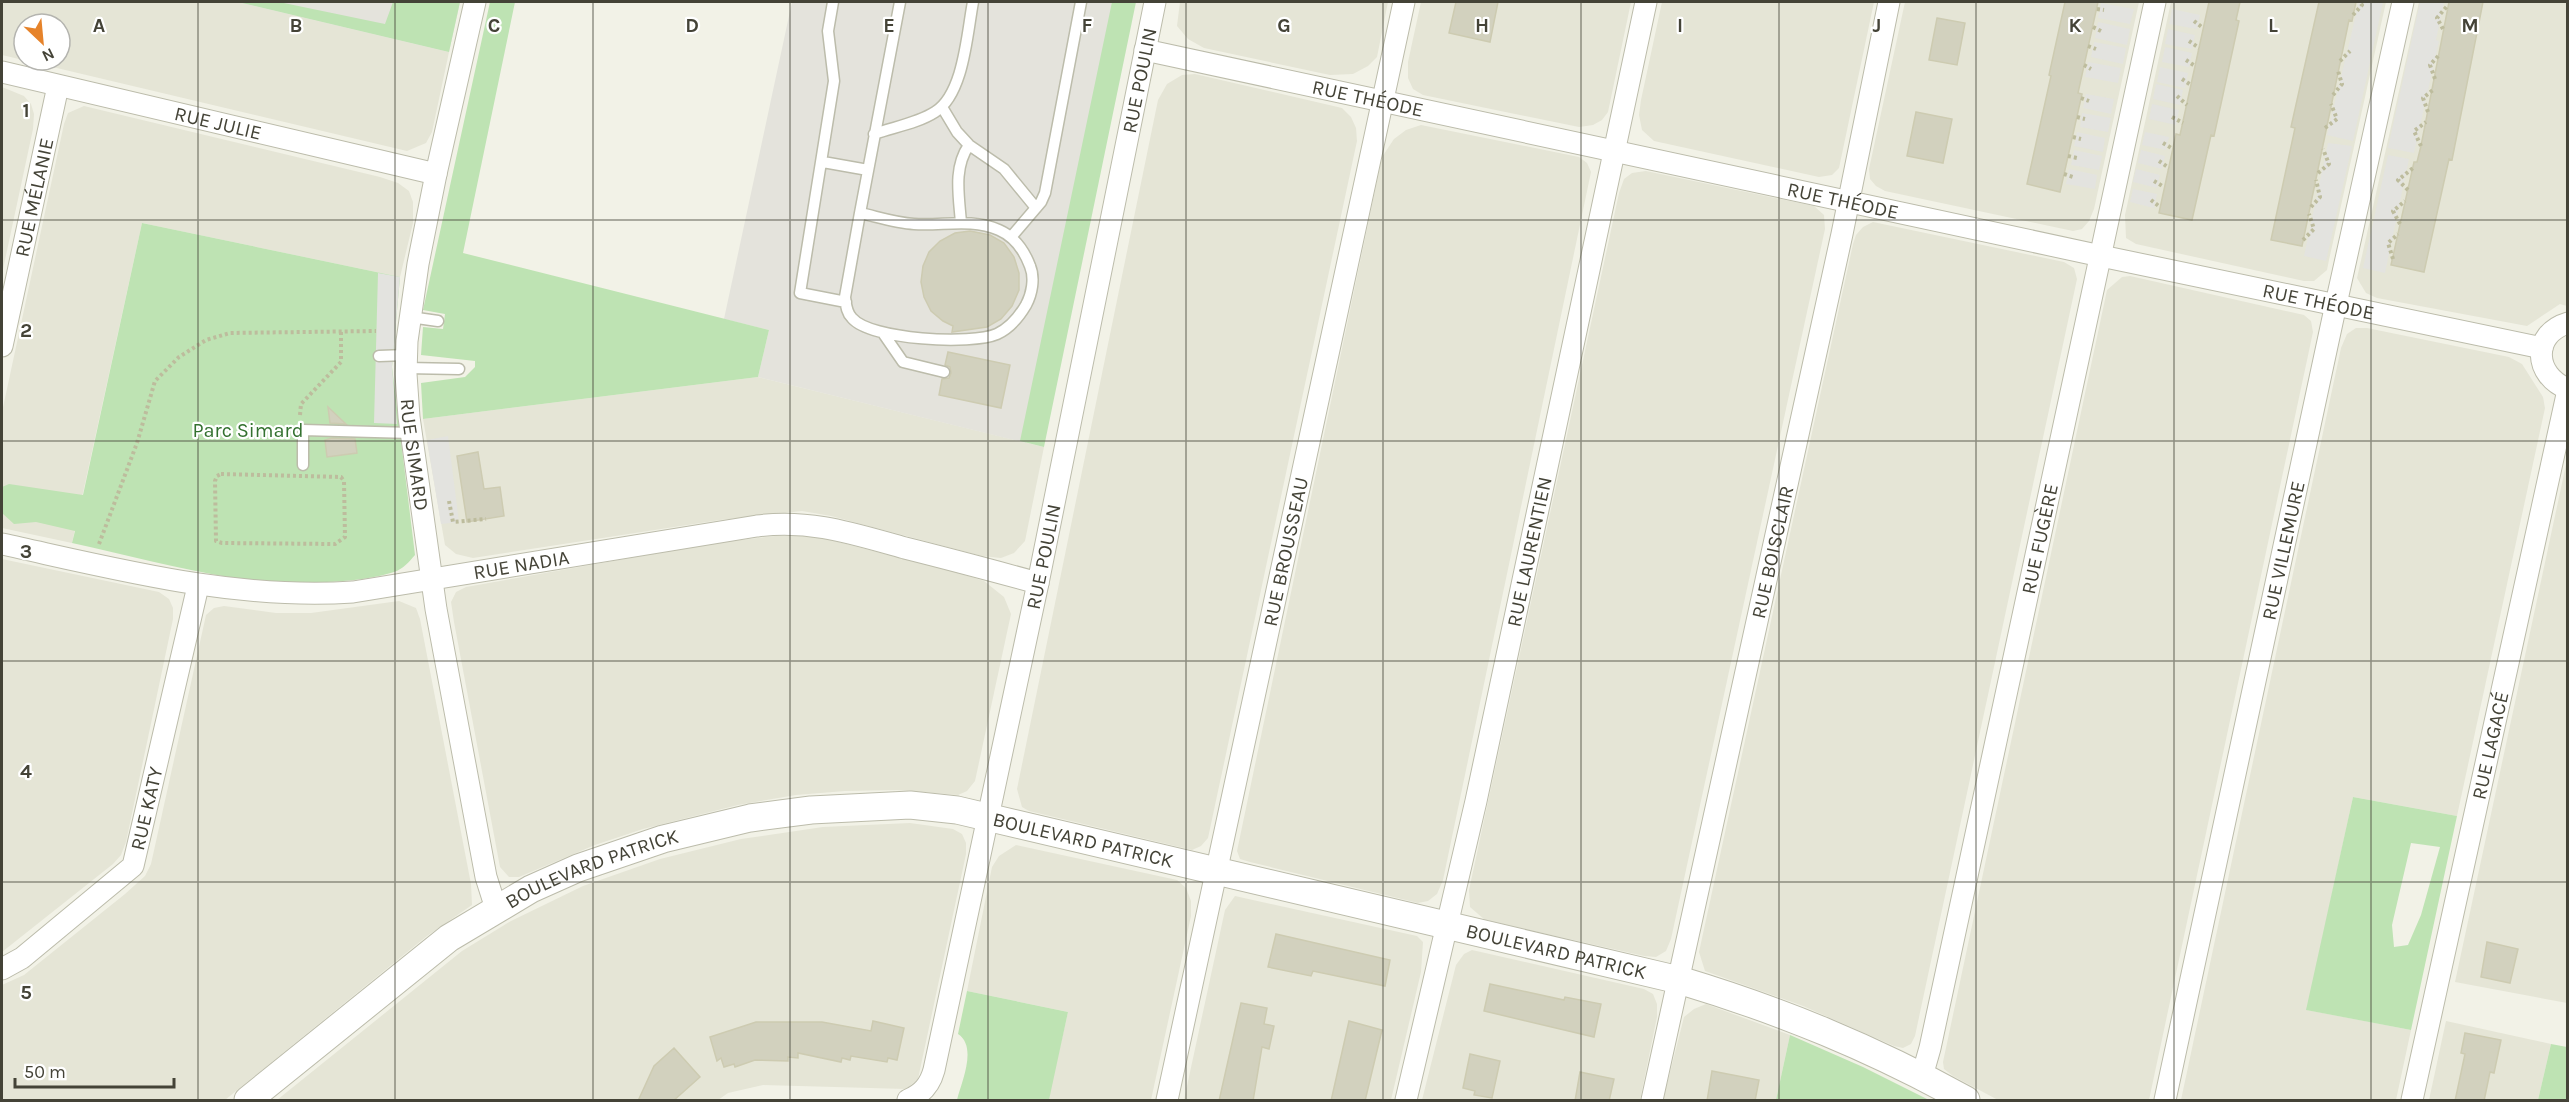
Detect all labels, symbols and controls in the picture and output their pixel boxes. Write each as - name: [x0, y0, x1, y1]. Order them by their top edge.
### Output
- north arrow: [12, 12, 72, 72]
- text: A: [93, 14, 106, 37]
- text: B: [290, 14, 302, 37]
- text: C: [488, 14, 500, 37]
- text: D: [685, 14, 699, 37]
- text: E: [883, 14, 895, 37]
- text: F: [1082, 14, 1093, 37]
- text: G: [1277, 14, 1291, 37]
- text: H: [1475, 14, 1489, 37]
- text: I: [1677, 14, 1683, 37]
- text: J: [1873, 14, 1881, 37]
- text: K: [2068, 14, 2082, 37]
- text: L: [2268, 14, 2278, 37]
- text: M: [2461, 14, 2479, 37]
- street label: RUE POULIN: [1117, 26, 1161, 135]
- text: N: [39, 44, 58, 66]
- street label: RUE THÉODE: [1310, 75, 1426, 121]
- text: 1: [22, 99, 30, 122]
- street label: RUE JULIE: [172, 101, 264, 144]
- street label: RUE MÉLANIE: [10, 136, 58, 259]
- street label: RUE THÉODE: [1785, 177, 1901, 224]
- street label: RUE THÉODE: [2261, 279, 2376, 324]
- text: 2: [20, 319, 32, 342]
- street label: RUE SIMARD: [396, 398, 434, 512]
- park label: Parc Simard: [192, 419, 304, 442]
- street label: RUE LAURENTIEN: [1502, 474, 1556, 629]
- street label: RUE BROUSSEAU: [1258, 475, 1313, 628]
- street label: RUE VILLEMURE: [2257, 479, 2309, 622]
- street label: RUE FUGÈRE: [2016, 481, 2063, 596]
- street label: RUE BOISCLAIR: [1746, 483, 1798, 621]
- street label: RUE POULIN: [1021, 502, 1065, 612]
- text: 3: [20, 540, 32, 563]
- street label: RUE NADIA: [472, 545, 571, 584]
- street label: RUE LAGACÉ: [2467, 689, 2513, 802]
- text: 4: [20, 760, 32, 783]
- street label: RUE KATY: [126, 764, 167, 853]
- street label: BOULEVARD PATRICK: [991, 807, 1176, 872]
- street label: BOULEVARD PATRICK: [501, 824, 681, 913]
- street label: BOULEVARD PATRICK: [1464, 919, 1649, 983]
- text: 5: [20, 981, 32, 1004]
- scale bar: [15, 1051, 174, 1089]
- text: 50 m: [24, 1061, 66, 1083]

